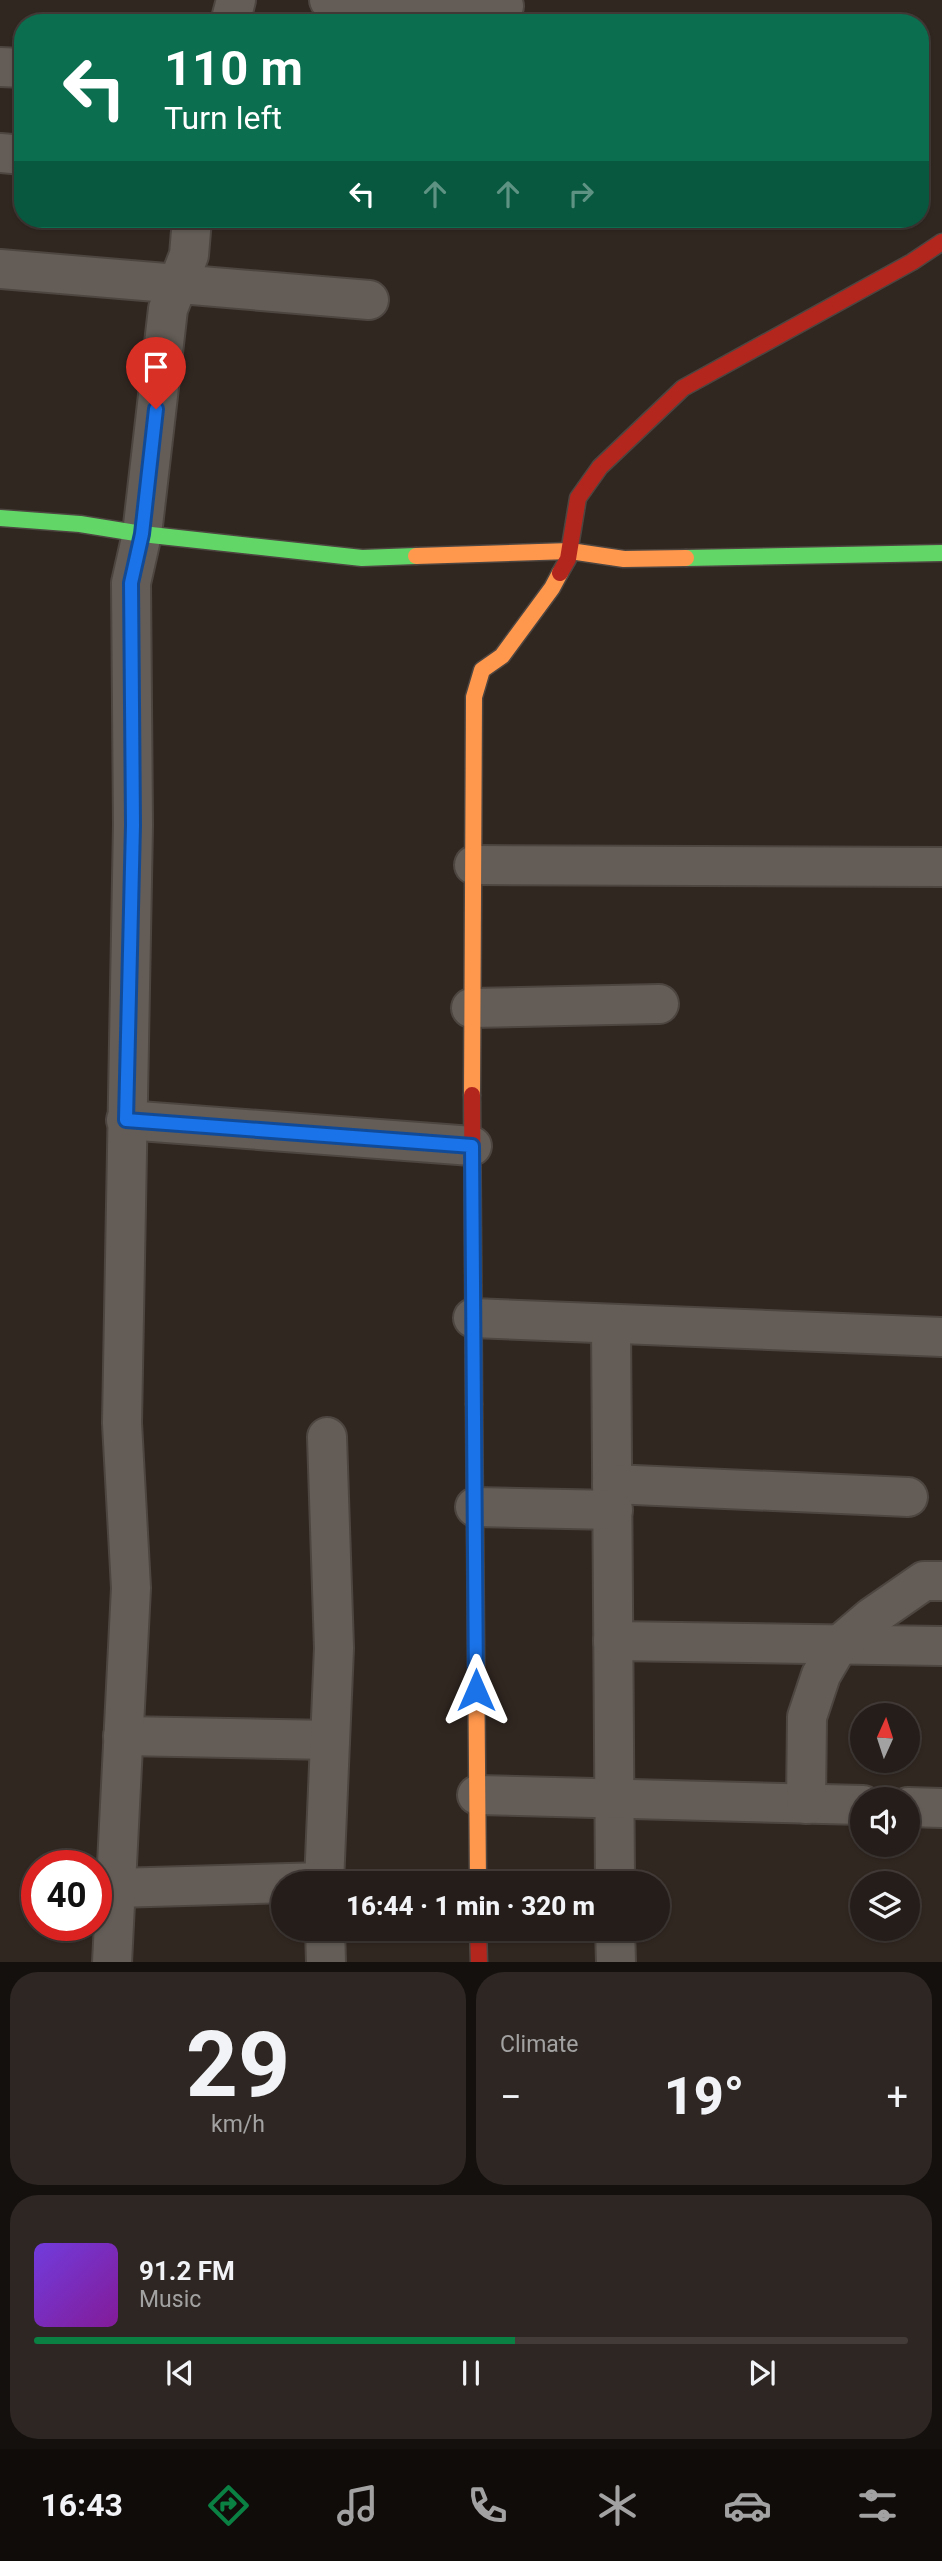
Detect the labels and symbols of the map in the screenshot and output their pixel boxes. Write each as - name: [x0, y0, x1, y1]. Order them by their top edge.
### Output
- pin: [126, 337, 186, 409]
- position arrow: [439, 1653, 513, 1727]
- north arrow: [850, 1703, 920, 1773]
- speed limit sign: 40: [21, 1850, 112, 1941]

